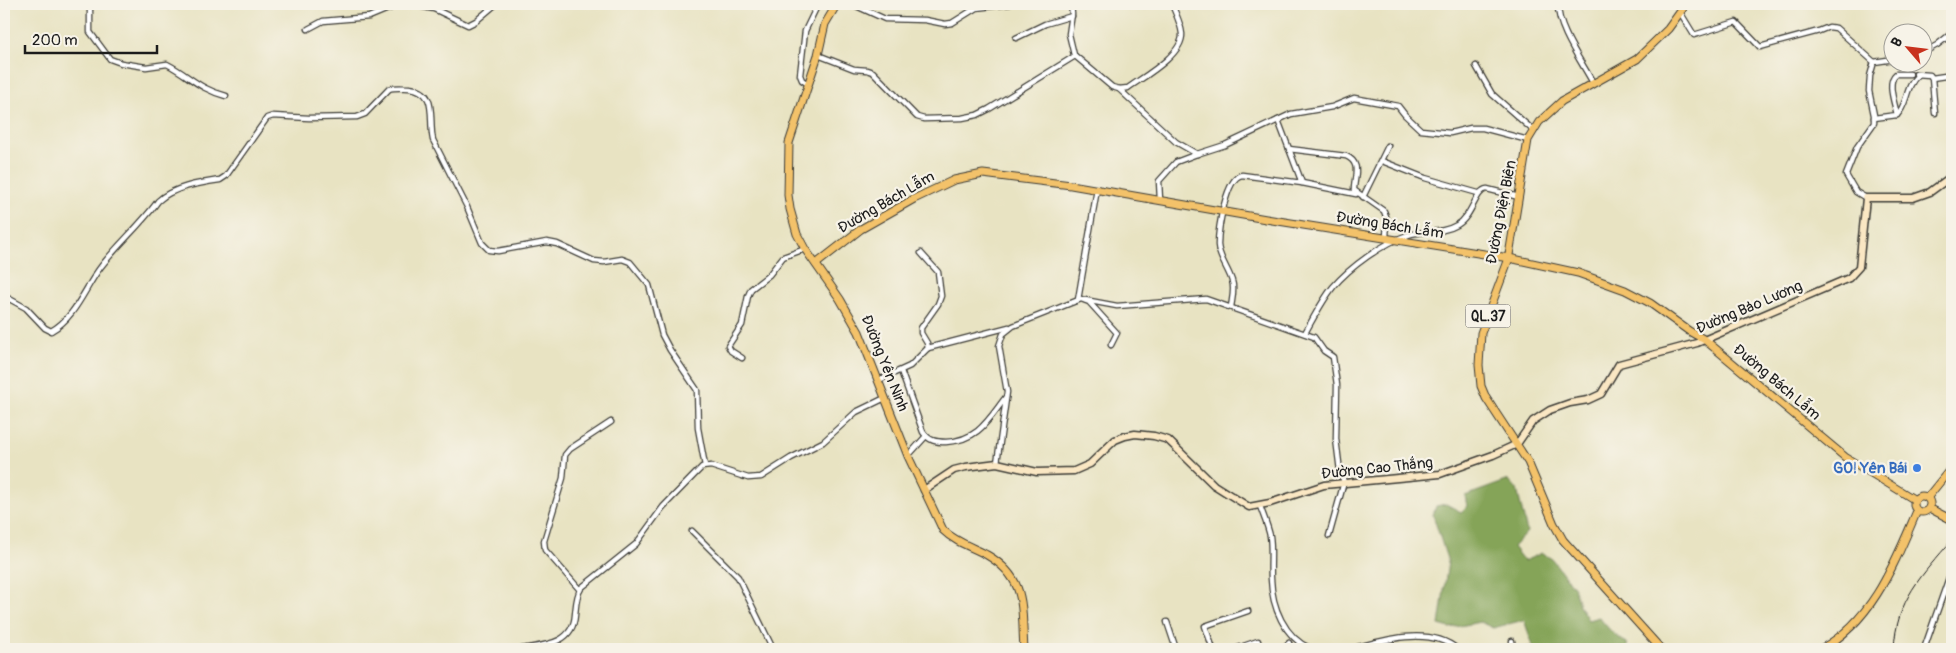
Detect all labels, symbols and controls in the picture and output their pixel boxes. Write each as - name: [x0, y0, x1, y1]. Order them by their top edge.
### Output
- scale bar: [25, 22, 158, 54]
- north arrow: [1884, 22, 1934, 72]
- text: 200 m: [32, 31, 77, 50]
- text: B: [1888, 35, 1906, 50]
- street label: Đường Điện Biên: [1482, 158, 1521, 266]
- street label: Đường Bách Lẫm: [834, 166, 938, 238]
- street label: Đường Bách Lẫm: [1335, 207, 1445, 243]
- street label: Đường Bảo Lương: [1693, 277, 1805, 338]
- road number: QL.37: [1466, 304, 1510, 328]
- street label: Đường Yên Ninh: [857, 312, 912, 414]
- street label: Đường Bách Lẫm: [1729, 339, 1825, 425]
- street label: Đường Cao Thắng: [1320, 453, 1434, 484]
- place label: GO! Yên Bái: [1833, 459, 1907, 478]
- marker: GO! Yên Bái: [1911, 462, 1923, 474]

